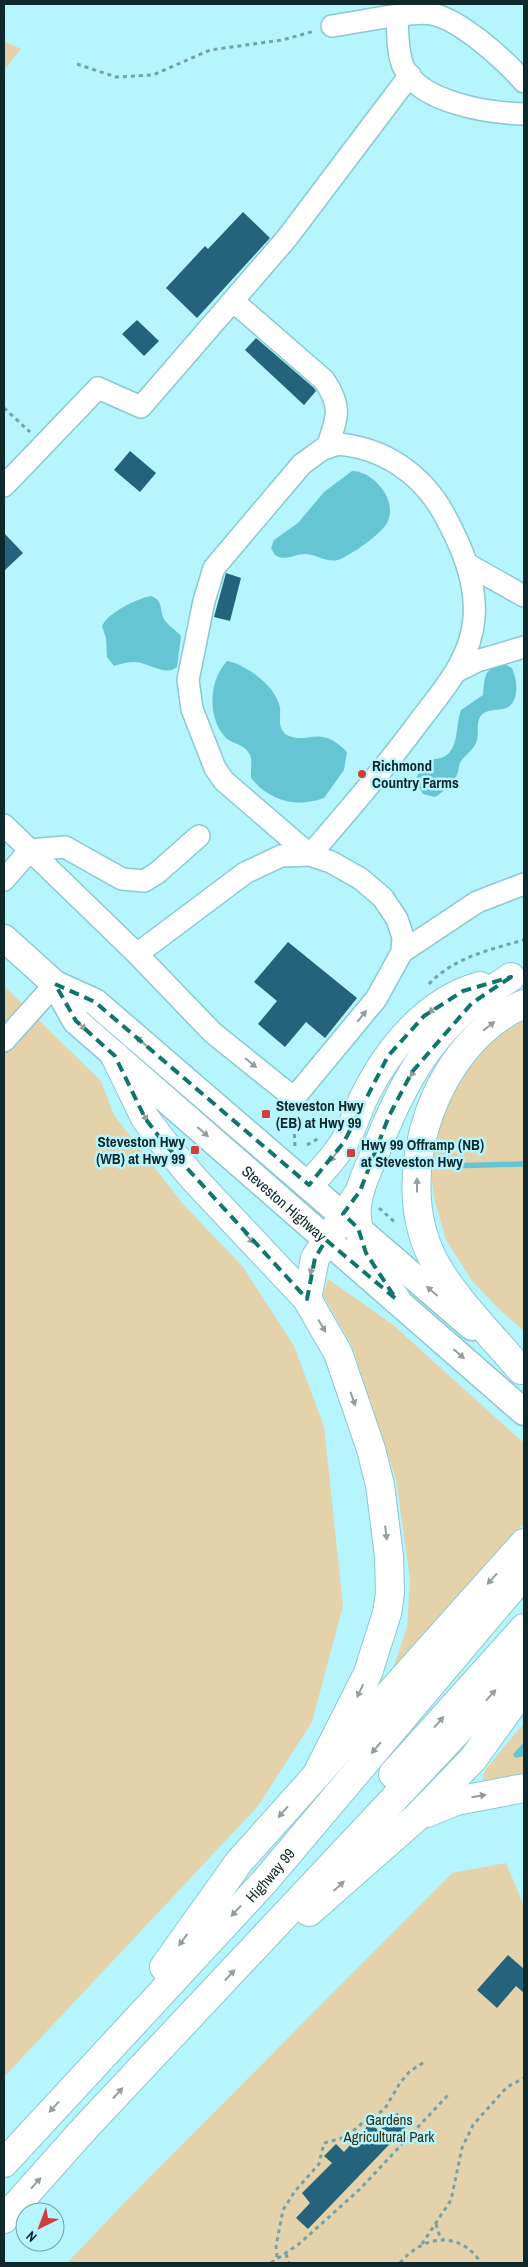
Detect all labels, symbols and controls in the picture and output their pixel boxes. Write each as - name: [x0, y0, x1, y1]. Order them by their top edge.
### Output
- place label: Richmond Country Farms: [372, 755, 459, 793]
- marker: Richmond Country Farms: [356, 768, 368, 780]
- one-way arrow: [428, 1005, 441, 1014]
- one-way arrow: [356, 1010, 368, 1022]
- one-way arrow: [75, 1019, 87, 1031]
- one-way arrow: [482, 1021, 495, 1032]
- one-way arrow: [135, 1036, 147, 1047]
- one-way arrow: [244, 1058, 257, 1069]
- one-way arrow: [409, 1064, 418, 1078]
- place label: Steveston Hwy (EB) at Hwy 99: [276, 1095, 364, 1133]
- one-way arrow: [140, 1108, 148, 1123]
- marker: Steveston Hwy (EB) at Hwy 99: [260, 1108, 272, 1120]
- one-way arrow: [197, 1127, 210, 1138]
- place label: Steveston Hwy (WB) at Hwy 99: [96, 1131, 185, 1169]
- place label: Hwy 99 Offramp (NB) at Steveston Hwy: [361, 1134, 484, 1172]
- marker: Steveston Hwy (WB) at Hwy 99: [189, 1144, 201, 1156]
- marker: Hwy 99 Offramp (NB) at Steveston Hwy: [345, 1147, 357, 1159]
- one-way arrow: [329, 1149, 339, 1163]
- street label: Steveston Highway: [238, 1160, 332, 1246]
- one-way arrow: [413, 1177, 421, 1193]
- one-way arrow: [243, 1232, 255, 1244]
- one-way arrow: [308, 1260, 316, 1276]
- one-way arrow: [425, 1286, 438, 1297]
- one-way arrow: [318, 1319, 327, 1333]
- one-way arrow: [452, 1348, 464, 1360]
- one-way arrow: [349, 1392, 357, 1407]
- one-way arrow: [382, 1526, 390, 1542]
- one-way arrow: [486, 1573, 498, 1585]
- one-way arrow: [356, 1684, 364, 1698]
- one-way arrow: [485, 1688, 496, 1701]
- one-way arrow: [433, 1716, 445, 1728]
- one-way arrow: [371, 1742, 382, 1755]
- one-way arrow: [471, 1792, 487, 1800]
- one-way arrow: [277, 1806, 289, 1818]
- street label: Highway 99: [240, 1843, 299, 1906]
- one-way arrow: [332, 1880, 344, 1892]
- one-way arrow: [230, 1905, 242, 1917]
- one-way arrow: [178, 1933, 188, 1947]
- one-way arrow: [224, 1969, 236, 1981]
- one-way arrow: [112, 2087, 124, 2099]
- one-way arrow: [49, 2101, 60, 2114]
- park label: Gardens Agricultural Park: [343, 2109, 435, 2147]
- one-way arrow: [30, 2177, 42, 2189]
- north arrow: [15, 2202, 65, 2252]
- text: N: [22, 2227, 40, 2246]

